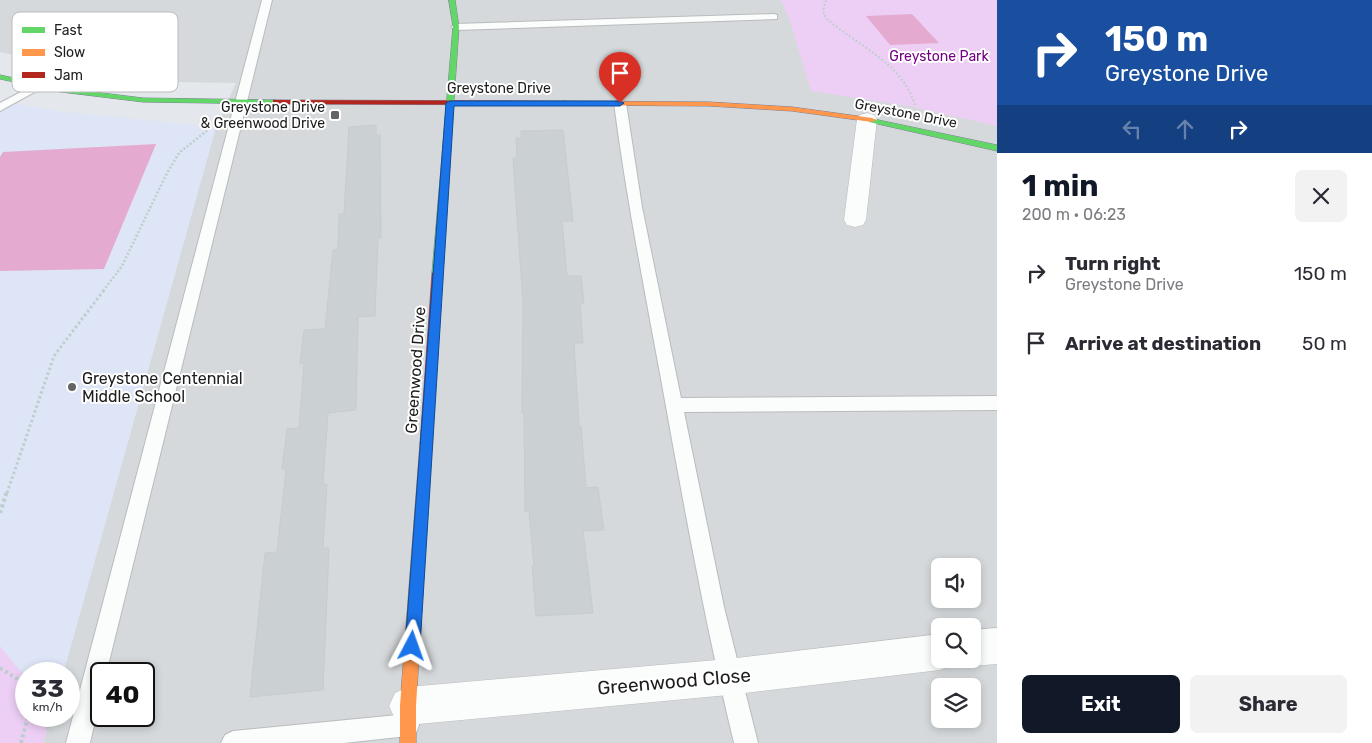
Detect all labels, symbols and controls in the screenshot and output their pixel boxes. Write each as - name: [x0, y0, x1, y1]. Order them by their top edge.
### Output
- legend: [12, 12, 178, 92]
- text: 150 m: [1105, 18, 1208, 60]
- icon: right: [1022, 20, 1087, 85]
- text: Fast: [54, 22, 83, 39]
- text: Slow: [54, 44, 85, 61]
- park label: Greystone Park: [889, 48, 989, 65]
- pin: [599, 52, 641, 103]
- icon: arrive: [606, 59, 634, 87]
- text: Greystone Drive: [1105, 60, 1268, 87]
- text: Jam: [54, 67, 83, 84]
- street label: Greystone Drive: [447, 80, 551, 97]
- street label: Greystone Drive: [853, 95, 959, 132]
- place label: Greystone Drive & Greenwood Drive: [201, 99, 325, 132]
- marker: Greystone Drive & Greenwood Drive: [329, 109, 341, 121]
- icon: left: [1118, 115, 1146, 143]
- icon: ahead: [1171, 115, 1199, 143]
- icon: right: [1224, 115, 1252, 143]
- text: 1 min: [1022, 168, 1099, 204]
- button: close: [1295, 170, 1347, 222]
- text: 200 m · 06:23: [1022, 205, 1126, 224]
- text: Turn right: [1065, 252, 1160, 275]
- icon: right: [1022, 259, 1050, 287]
- text: 150 m: [1294, 262, 1347, 285]
- text: Greystone Drive: [1065, 275, 1184, 294]
- street label: Greenwood Drive: [402, 306, 429, 434]
- icon: arrive: [1022, 329, 1050, 357]
- text: Arrive at destination: [1065, 332, 1261, 355]
- text: 50 m: [1302, 332, 1347, 355]
- place label: Greystone Centennial Middle School: [82, 369, 243, 406]
- marker: Greystone Centennial Middle School: [66, 381, 78, 393]
- map controls: [931, 558, 981, 728]
- button: sound: [931, 558, 981, 608]
- button: search: [931, 618, 981, 668]
- position arrow: [385, 619, 437, 671]
- speed limit sign: 40: [90, 662, 155, 727]
- street label: Greenwood Close: [596, 663, 752, 700]
- text: 33: [31, 674, 64, 703]
- button: Exit: [1022, 675, 1180, 733]
- button: Share: [1190, 675, 1347, 733]
- button: layers: [931, 678, 981, 728]
- text: km/h: [33, 700, 62, 714]

